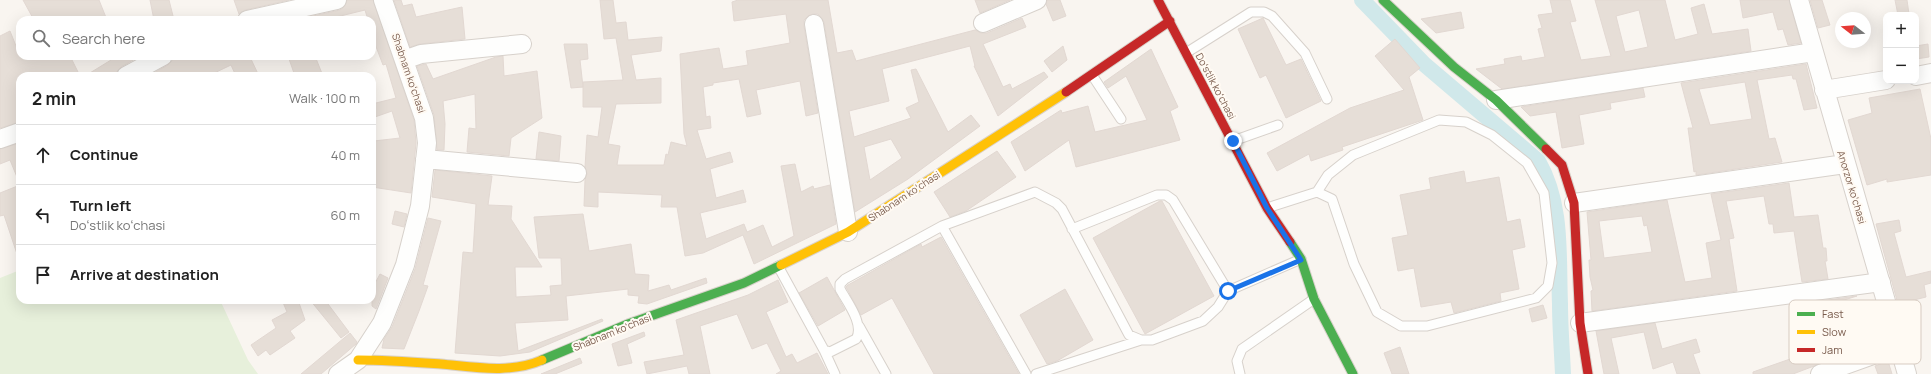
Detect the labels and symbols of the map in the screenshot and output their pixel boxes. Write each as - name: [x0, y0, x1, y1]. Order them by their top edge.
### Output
- north arrow: [1835, 12, 1871, 48]
- street label: Shabnam koʻchasi: [389, 31, 429, 115]
- street label: Doʻstlik koʻchasi: [1193, 50, 1239, 122]
- route end: [1224, 132, 1242, 150]
- street label: Anorzor koʻchasi: [1834, 149, 1870, 225]
- street label: Shabnam koʻchasi: [865, 167, 943, 225]
- route start: [1219, 282, 1237, 300]
- legend: [1789, 300, 1921, 364]
- text: Fast: [1822, 306, 1844, 321]
- street label: Shabnam koʻchasi: [571, 310, 653, 354]
- text: Slow: [1822, 324, 1847, 339]
- text: Jam: [1822, 342, 1843, 357]

